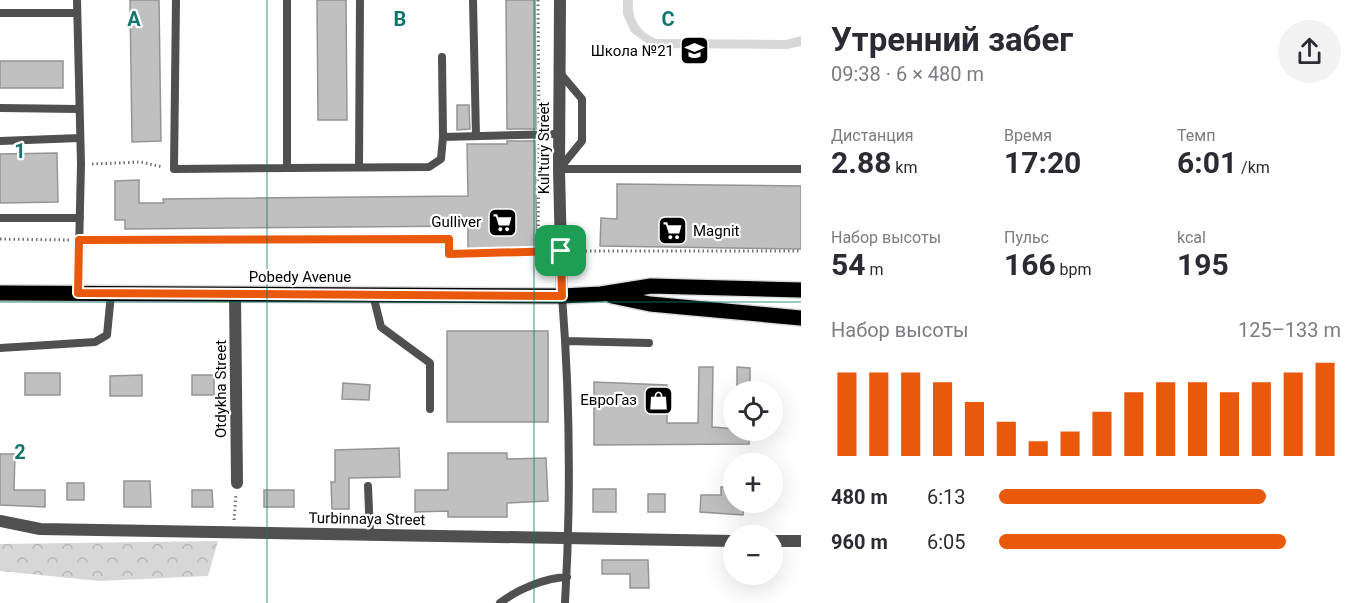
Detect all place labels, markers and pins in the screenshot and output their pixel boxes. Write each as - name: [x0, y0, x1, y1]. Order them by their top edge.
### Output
- school or university icon: Школа №21: [679, 35, 711, 67]
- place label: Школа №21: [591, 42, 674, 60]
- supermarket icon: Gulliver: [486, 206, 518, 238]
- place label: Gulliver: [431, 213, 481, 231]
- supermarket icon: Magnit: [656, 215, 688, 247]
- place label: Magnit: [693, 222, 740, 240]
- pin: [535, 225, 586, 276]
- shop icon: ЕвроГаз: [642, 384, 674, 416]
- place label: ЕвроГаз: [580, 391, 637, 409]

